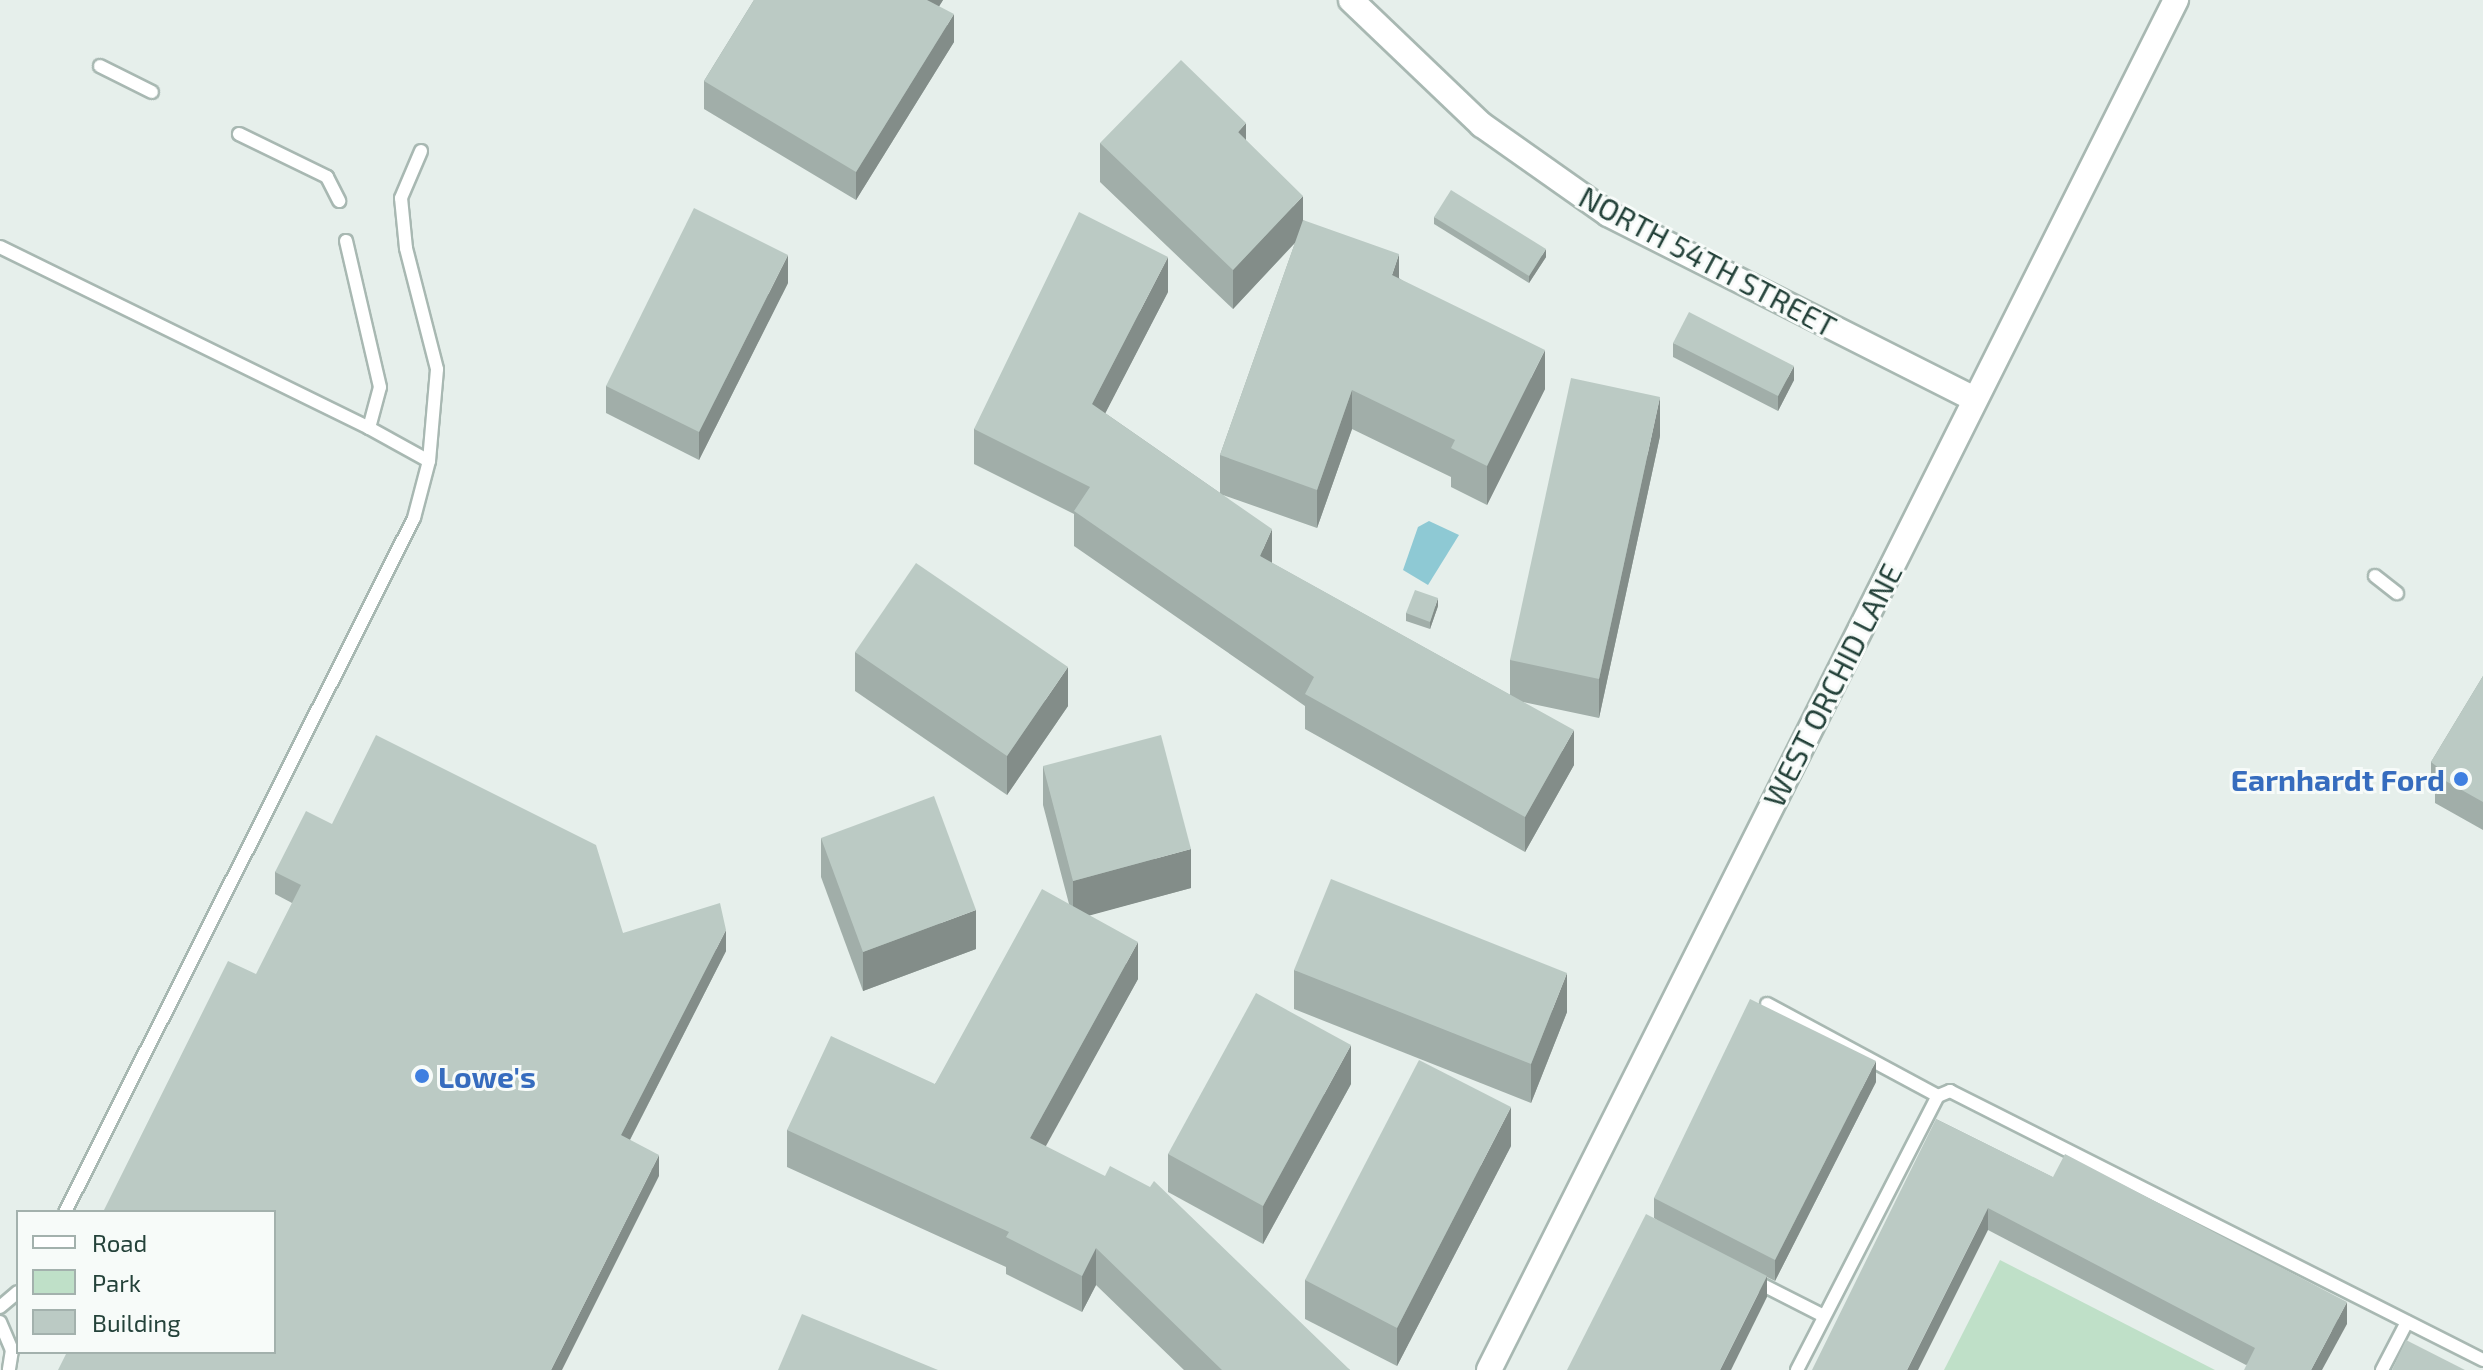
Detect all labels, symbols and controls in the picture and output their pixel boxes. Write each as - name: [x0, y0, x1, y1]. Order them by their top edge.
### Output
- street label: NORTH 54TH STREET: [1573, 178, 1843, 344]
- street label: WEST ORCHID LANE: [1755, 557, 1909, 813]
- place label: Earnhardt Ford: [2231, 761, 2445, 797]
- marker: Earnhardt Ford: [2452, 770, 2470, 788]
- place label: Lowe's: [438, 1058, 536, 1094]
- marker: Lowe's: [413, 1067, 431, 1085]
- legend: [16, 1210, 276, 1354]
- text: Road: [92, 1228, 147, 1257]
- text: Park: [92, 1268, 141, 1297]
- text: Building: [92, 1308, 181, 1337]

